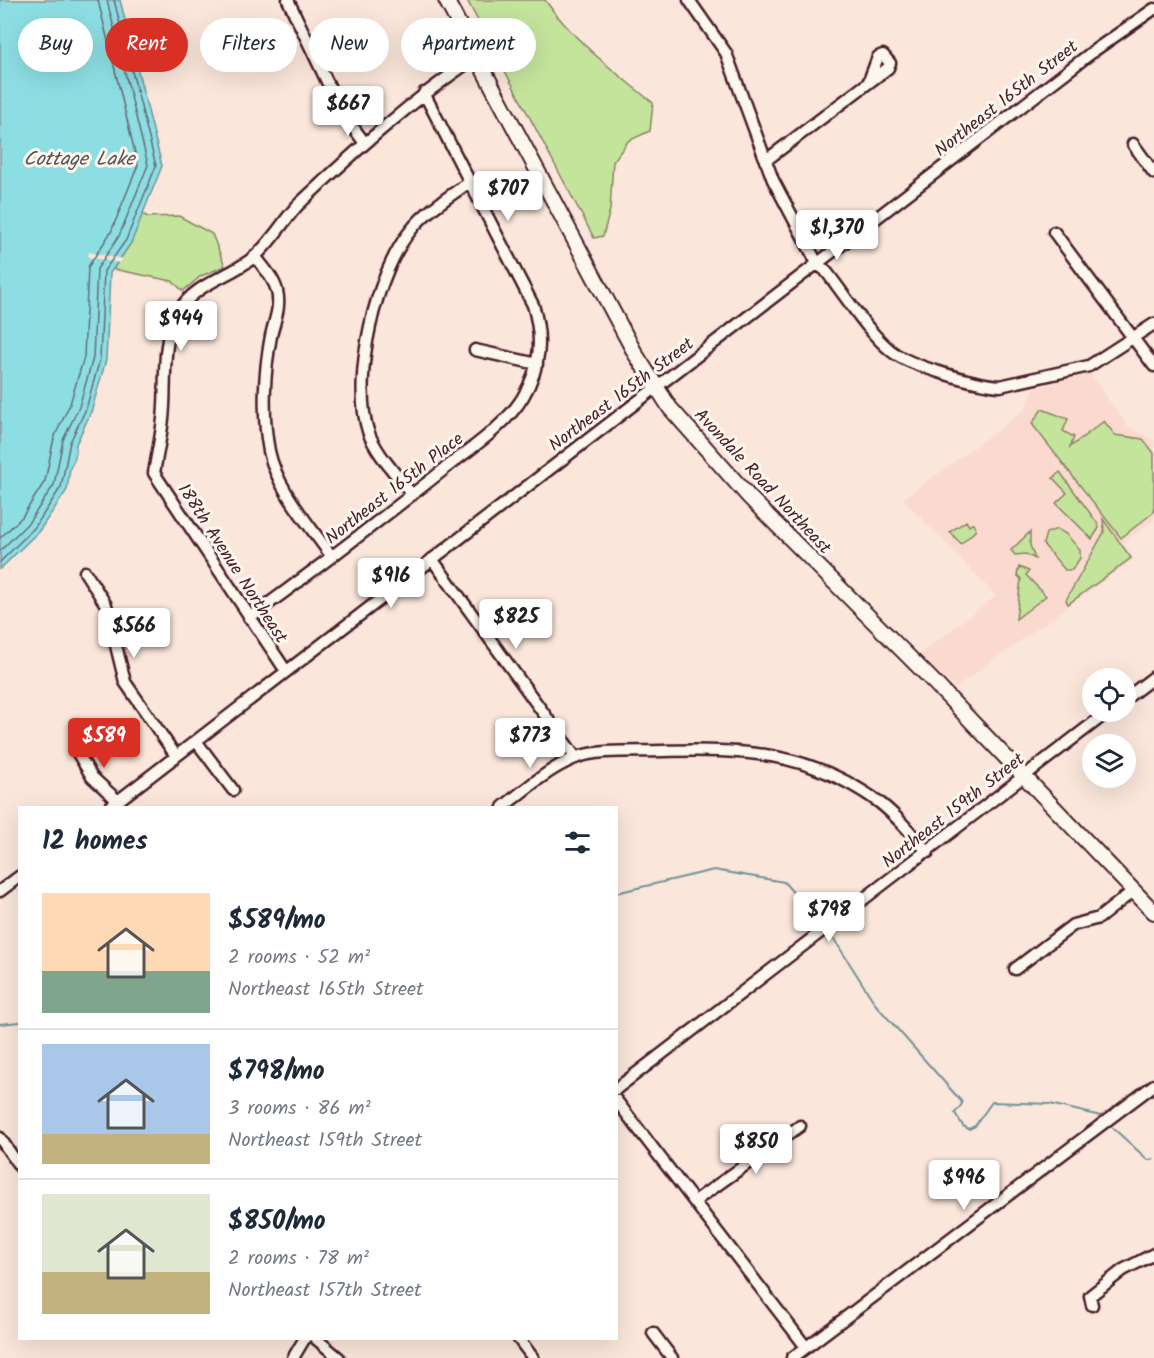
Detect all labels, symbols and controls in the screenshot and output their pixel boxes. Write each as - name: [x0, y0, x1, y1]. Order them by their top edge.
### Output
- chip: Buy: [18, 18, 93, 72]
- chip: Rent: [105, 18, 188, 72]
- chip: Filters: [200, 18, 297, 72]
- chip: New: [309, 18, 389, 72]
- chip: Apartment: [401, 18, 536, 72]
- street label: Northeast 165th Street: [929, 33, 1086, 165]
- pin: $667: [312, 86, 384, 137]
- text: $667: [327, 89, 369, 121]
- water label: Cottage Lake: [23, 144, 137, 176]
- pin: $707: [472, 171, 544, 222]
- text: $707: [488, 174, 528, 206]
- pin: $1,370: [788, 210, 886, 261]
- text: $1,370: [810, 213, 864, 245]
- pin: $944: [145, 301, 217, 352]
- text: $944: [159, 304, 203, 336]
- street label: Northeast 165th Street: [543, 330, 702, 460]
- street label: Avondale Road Northeast: [686, 402, 838, 562]
- street label: Northeast 165th Place: [319, 426, 471, 553]
- street label: 188th Avenue Northeast: [169, 478, 295, 650]
- pin: $916: [355, 558, 427, 609]
- text: $916: [372, 561, 410, 593]
- pin: $825: [480, 599, 552, 650]
- text: $825: [493, 602, 539, 634]
- pin: $566: [98, 608, 170, 659]
- text: $566: [112, 611, 156, 643]
- map controls: [1082, 668, 1136, 788]
- button: locate: [1082, 668, 1136, 722]
- pin: $589: [68, 718, 140, 769]
- pin: $773: [494, 718, 566, 769]
- text: $589: [82, 721, 126, 753]
- text: $773: [509, 721, 551, 753]
- button: layers: [1082, 734, 1136, 788]
- street label: Northeast 159th Street: [876, 745, 1033, 876]
- text: 12 homes: [42, 821, 148, 863]
- icon: filters: [561, 826, 594, 859]
- pin: $798: [793, 892, 865, 943]
- text: $798: [807, 895, 851, 927]
- text: $589/mo: [228, 900, 326, 942]
- icon: home: [90, 917, 162, 989]
- text: 2 rooms · 52 m²: [228, 942, 370, 974]
- text: Northeast 165th Street: [228, 974, 424, 1006]
- text: $798/mo: [228, 1051, 325, 1093]
- icon: home: [90, 1068, 162, 1140]
- text: 3 rooms · 86 m²: [228, 1093, 371, 1125]
- pin: $850: [720, 1124, 792, 1175]
- text: Northeast 159th Street: [228, 1125, 422, 1157]
- text: $850: [734, 1127, 778, 1159]
- pin: $996: [928, 1160, 1000, 1211]
- text: $996: [943, 1163, 985, 1195]
- text: $850/mo: [228, 1201, 326, 1243]
- icon: home: [90, 1218, 162, 1290]
- text: 2 rooms · 78 m²: [228, 1243, 369, 1275]
- text: Northeast 157th Street: [228, 1275, 422, 1307]

